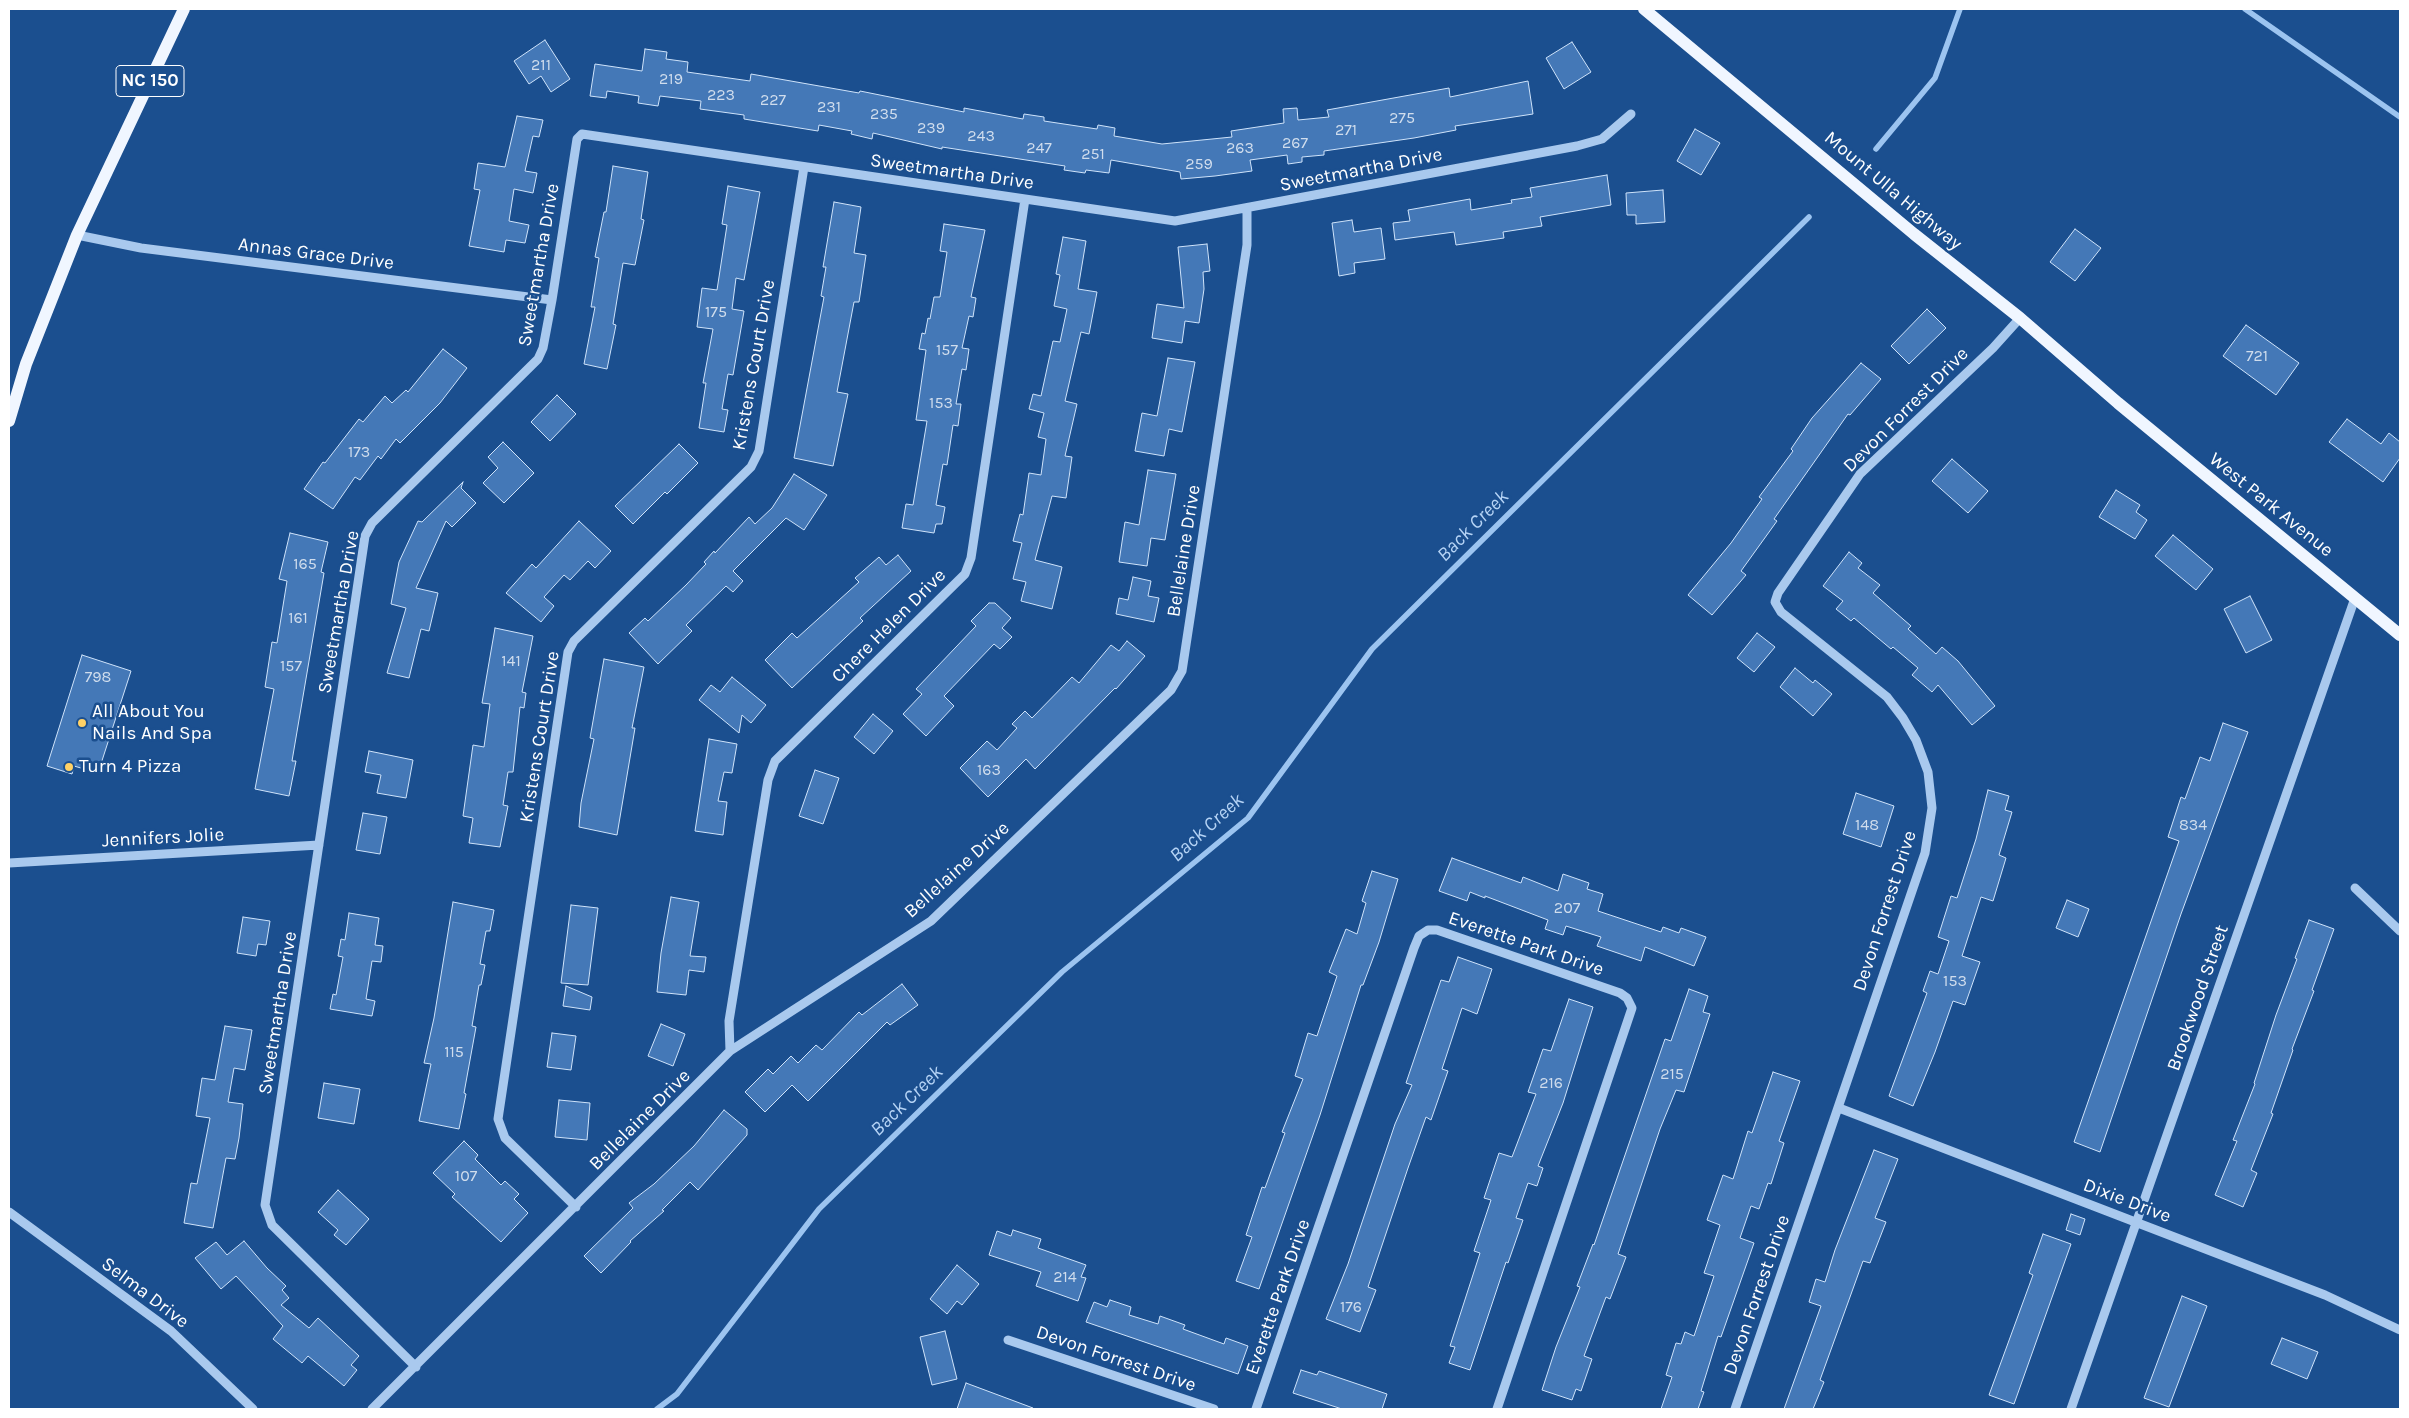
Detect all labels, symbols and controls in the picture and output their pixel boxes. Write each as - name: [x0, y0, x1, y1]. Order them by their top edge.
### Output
- house number: 211: [531, 55, 551, 75]
- road number: NC 150: [116, 66, 184, 96]
- house number: 219: [659, 69, 683, 89]
- house number: 223: [707, 85, 735, 105]
- house number: 227: [760, 90, 786, 110]
- house number: 231: [817, 97, 841, 117]
- house number: 235: [870, 104, 898, 124]
- house number: 275: [1389, 108, 1415, 128]
- house number: 239: [917, 118, 945, 138]
- house number: 271: [1335, 120, 1357, 140]
- house number: 243: [967, 126, 995, 146]
- street label: Mount Ulla Highway: [1820, 127, 1966, 255]
- house number: 267: [1282, 133, 1308, 153]
- house number: 247: [1026, 138, 1052, 158]
- house number: 263: [1226, 138, 1254, 158]
- street label: Sweetmartha Drive: [1278, 143, 1444, 197]
- house number: 251: [1081, 144, 1105, 164]
- street label: Sweetmartha Drive: [869, 149, 1035, 195]
- house number: 259: [1185, 154, 1213, 174]
- street label: Sweetmartha Drive: [513, 182, 565, 348]
- street label: Annas Grace Drive: [237, 233, 395, 275]
- street label: Kristens Court Drive: [728, 278, 780, 452]
- house number: 175: [705, 302, 727, 322]
- house number: 157: [936, 340, 958, 360]
- street label: Devon Forrest Drive: [1839, 343, 1973, 477]
- house number: 721: [2246, 346, 2268, 366]
- house number: 153: [929, 393, 953, 413]
- house number: 173: [348, 442, 370, 462]
- street label: West Park Avenue: [2204, 448, 2338, 562]
- street label: Bellelaine Drive: [1162, 483, 1206, 619]
- water label: Back Creek: [1432, 485, 1514, 567]
- street label: Sweetmartha Drive: [313, 529, 365, 695]
- house number: 165: [293, 554, 317, 574]
- street label: Chere Helen Drive: [827, 564, 951, 688]
- house number: 161: [288, 608, 308, 628]
- street label: Kristens Court Drive: [515, 650, 565, 824]
- house number: 141: [501, 651, 521, 671]
- house number: 157: [280, 656, 302, 676]
- house number: 798: [85, 667, 111, 687]
- place label: All About You Nails And Spa: [92, 701, 212, 745]
- marker: All About You Nails And Spa: [76, 717, 88, 729]
- place label: Turn 4 Pizza: [79, 756, 181, 778]
- house number: 163: [977, 760, 1001, 780]
- marker: Turn 4 Pizza: [63, 761, 75, 773]
- water label: Back Creek: [1165, 788, 1249, 868]
- house number: 148: [1855, 815, 1879, 835]
- house number: 834: [2179, 815, 2207, 835]
- street label: Bellelaine Drive: [900, 817, 1014, 923]
- street label: Jennifers Jolie: [101, 823, 225, 853]
- street label: Devon Forrest Drive: [1848, 828, 1922, 994]
- house number: 207: [1554, 898, 1580, 918]
- street label: Everette Park Drive: [1445, 907, 1607, 981]
- street label: Brookwood Street: [2162, 922, 2234, 1074]
- street label: Sweetmartha Drive: [254, 930, 302, 1096]
- house number: 153: [1943, 971, 1967, 991]
- house number: 115: [444, 1042, 464, 1062]
- water label: Back Creek: [866, 1061, 948, 1141]
- house number: 215: [1660, 1064, 1684, 1084]
- street label: Bellelaine Drive: [585, 1065, 695, 1175]
- house number: 216: [1539, 1073, 1563, 1093]
- house number: 107: [455, 1166, 477, 1186]
- street label: Dixie Drive: [2080, 1174, 2174, 1228]
- street label: Devon Forrest Drive: [1719, 1212, 1795, 1378]
- street label: Everette Park Drive: [1241, 1216, 1315, 1378]
- street label: Selma Drive: [97, 1253, 193, 1333]
- house number: 214: [1053, 1267, 1077, 1287]
- house number: 176: [1340, 1297, 1362, 1317]
- street label: Devon Forrest Drive: [1033, 1321, 1199, 1397]

